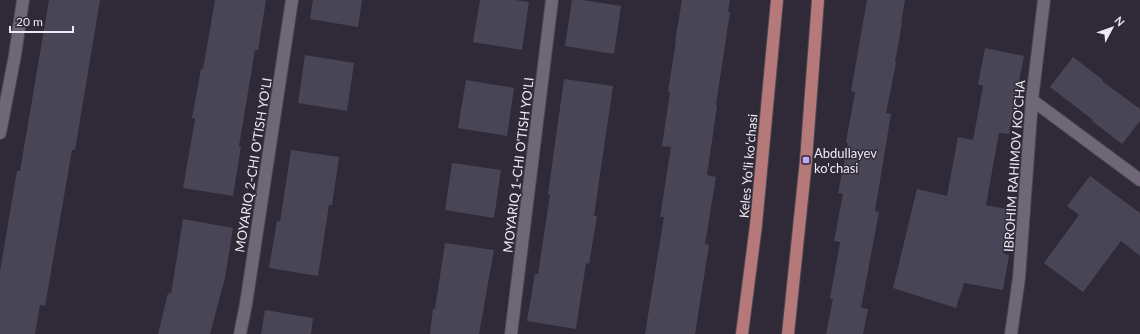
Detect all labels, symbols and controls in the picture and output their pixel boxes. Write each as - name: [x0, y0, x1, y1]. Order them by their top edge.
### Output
- scale bar: [10, 8, 73, 34]
- north arrow: [1092, 8, 1132, 48]
- text: 20 m: [16, 14, 43, 29]
- text: N: [1112, 14, 1128, 29]
- street label: MOYARIQ 1-CHI O'TISH YO'LI: [499, 76, 537, 254]
- street label: MOYARIQ 2-CHI O'TISH YO'LI: [231, 77, 275, 253]
- street label: IBROHIM RAHIMOV KO'CHA: [1000, 79, 1028, 253]
- street label: Keles Yoʻli koʻchasi: [735, 113, 761, 219]
- place label: Abdullayev ko'chasi: [814, 145, 877, 176]
- marker: Abdullayev ko'chasi: [801, 155, 811, 165]

